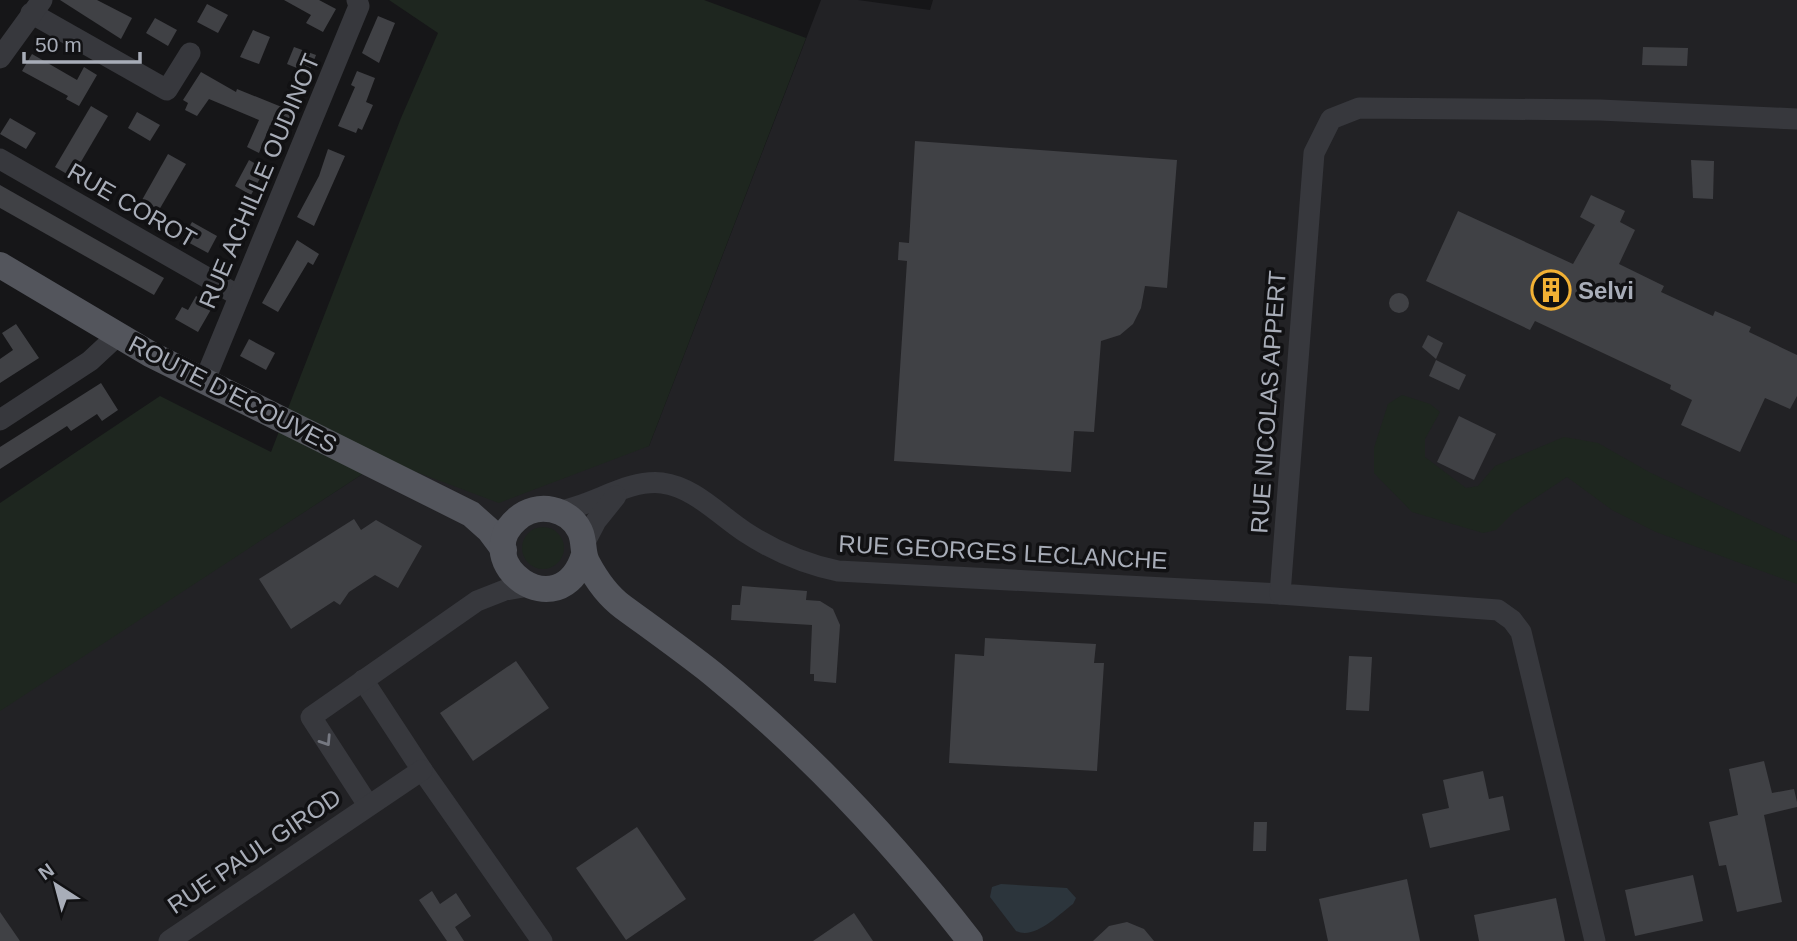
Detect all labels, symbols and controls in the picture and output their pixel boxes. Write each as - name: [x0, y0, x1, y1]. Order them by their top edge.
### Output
- scale bar: [24, 21, 140, 65]
- text: 50 m: [35, 33, 82, 56]
- street label: RUE ACHILLE OUDINOT: [193, 50, 325, 312]
- street label: RUE COROT: [63, 157, 201, 253]
- street label: RUE NICOLAS APPERT: [1245, 269, 1291, 534]
- building icon: Selvi: [1530, 269, 1572, 311]
- place label: Selvi: [1578, 277, 1634, 304]
- street label: ROUTE D'ECOUVES: [124, 330, 342, 458]
- street label: RUE GEORGES LECLANCHE: [838, 530, 1168, 574]
- one-way arrow: [318, 733, 331, 746]
- street label: RUE PAUL GIROD: [162, 783, 346, 919]
- north arrow: [21, 850, 91, 920]
- text: N: [35, 859, 58, 884]

